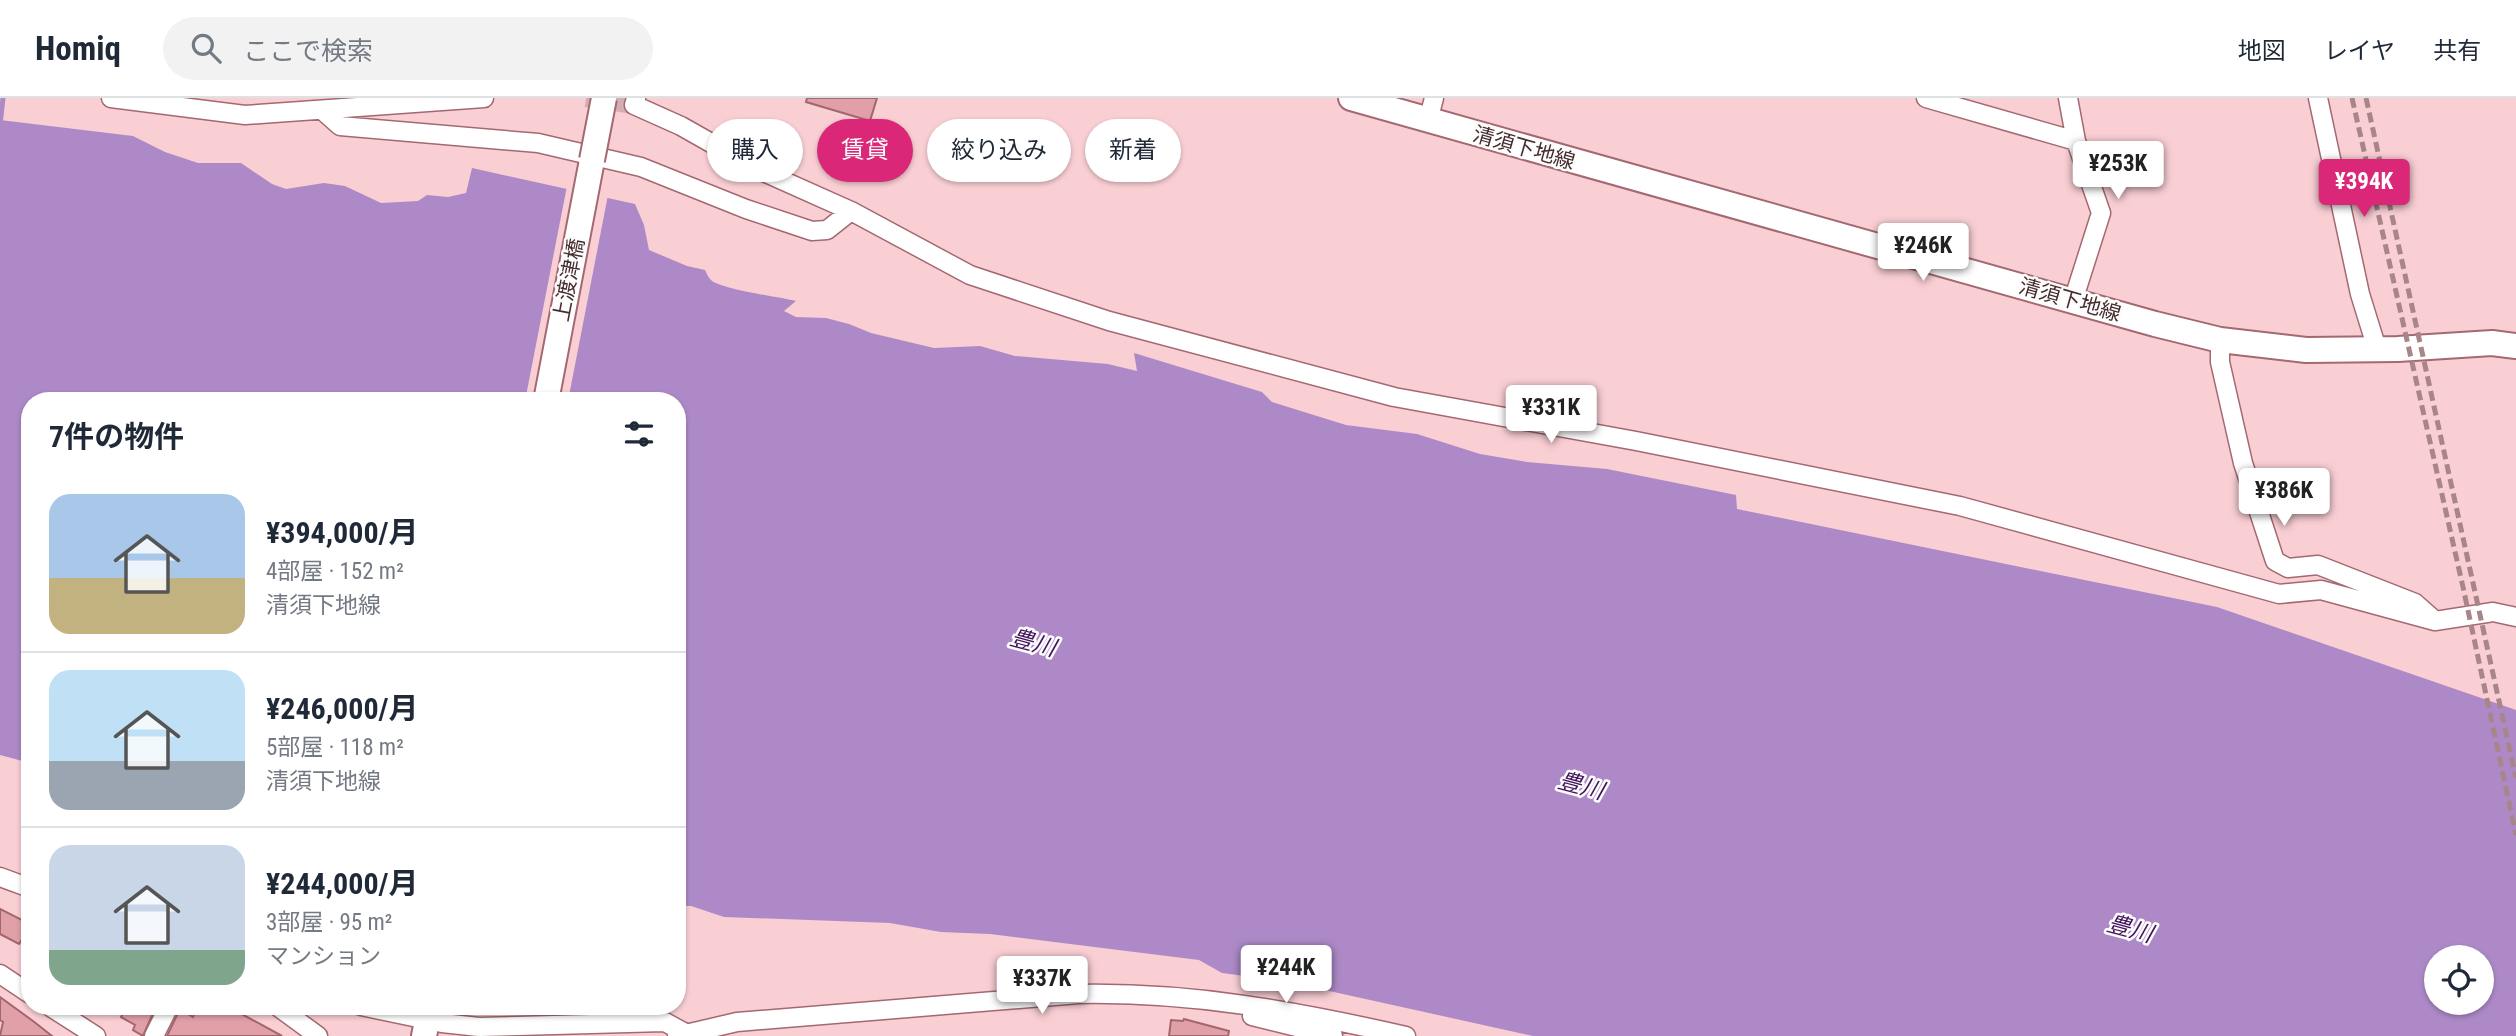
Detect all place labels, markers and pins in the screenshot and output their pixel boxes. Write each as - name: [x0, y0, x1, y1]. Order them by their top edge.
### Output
- pin: ¥253K: [2069, 141, 2167, 201]
- pin: ¥394K: [2315, 159, 2413, 219]
- pin: ¥246K: [1874, 223, 1972, 283]
- pin: ¥331K: [1502, 386, 1600, 445]
- pin: ¥386K: [2235, 468, 2333, 528]
- pin: ¥244K: [1237, 946, 1335, 1005]
- pin: ¥337K: [993, 956, 1091, 1016]

